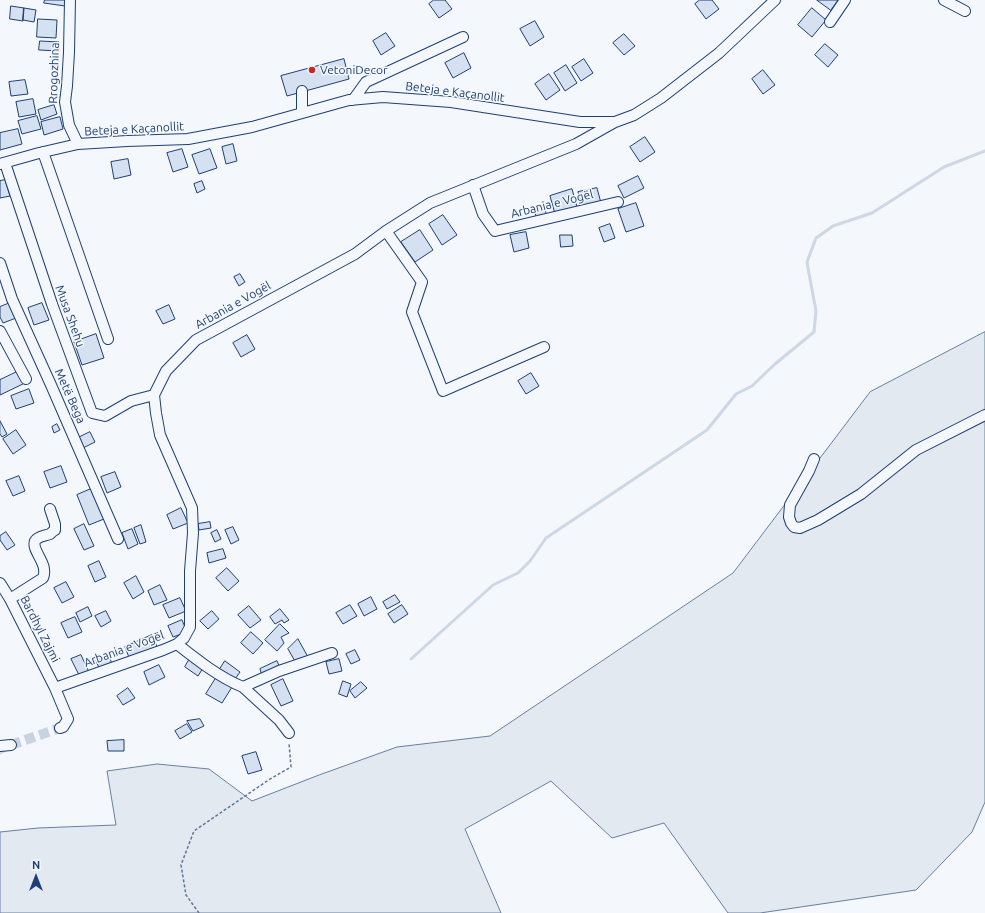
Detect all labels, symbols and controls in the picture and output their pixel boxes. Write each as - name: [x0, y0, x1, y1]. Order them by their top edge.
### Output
- street label: Rrogozhina: [46, 42, 62, 104]
- place label: VetoniDecor: [320, 63, 387, 77]
- marker: VetoniDecor: [307, 65, 317, 75]
- street label: Beteja e Kaçanollit: [405, 79, 505, 105]
- street label: Beteja e Kaçanollit: [84, 119, 184, 139]
- street label: Arbania e Vogël: [509, 187, 595, 221]
- street label: Arbania e Vogël: [193, 278, 273, 332]
- street label: Musa Shehu: [52, 283, 88, 349]
- street label: Metë Bega: [52, 366, 88, 426]
- street label: Bardhyl Zajmi: [17, 593, 63, 665]
- street label: Arbania e Vogël: [82, 628, 166, 670]
- north arrow: [16, 857, 56, 897]
- text: N: [32, 859, 40, 871]

